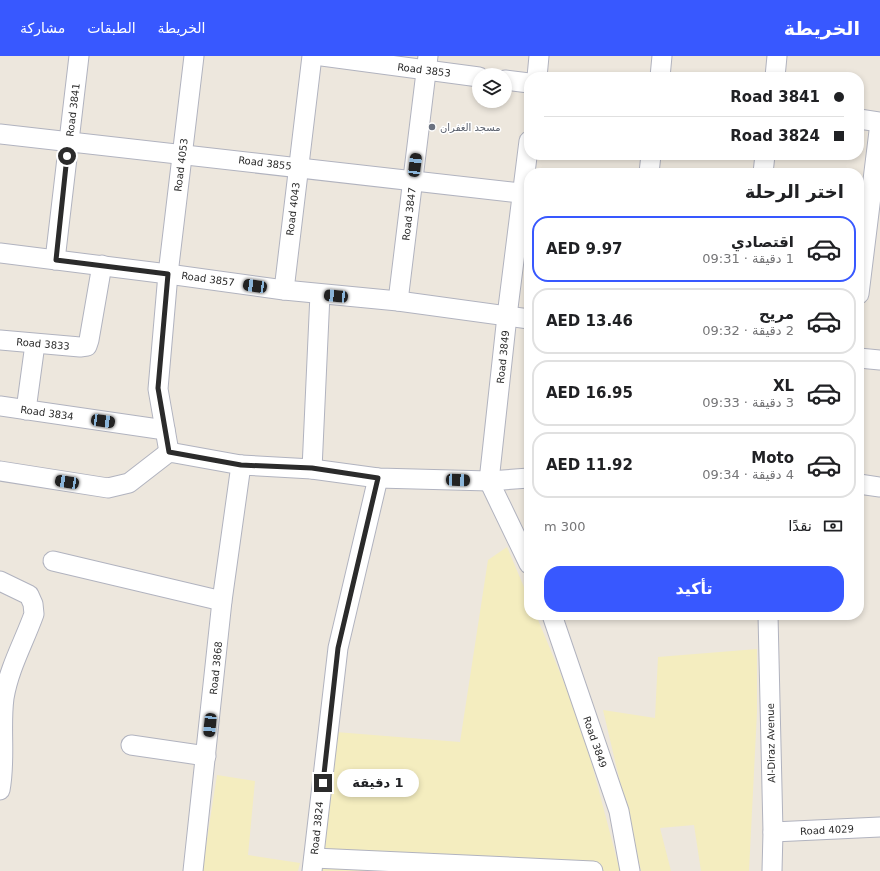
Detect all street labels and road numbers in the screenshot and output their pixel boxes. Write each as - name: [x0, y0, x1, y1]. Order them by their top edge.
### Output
- street label: Road 3853: [397, 61, 451, 79]
- street label: Road 3841: [64, 83, 82, 137]
- street label: Road 4053: [172, 138, 190, 192]
- street label: Road 3855: [238, 154, 292, 172]
- street label: Road 4043: [284, 182, 302, 236]
- street label: Road 3847: [400, 187, 418, 241]
- street label: Road 3857: [181, 270, 235, 288]
- street label: Road 3849: [495, 330, 511, 384]
- street label: Road 3833: [16, 336, 70, 352]
- street label: Road 3834: [20, 404, 74, 422]
- street label: Road 3868: [208, 641, 224, 695]
- street label: Al-Diraz Avenue: [765, 703, 777, 783]
- street label: Road 3849: [581, 715, 609, 769]
- street label: Road 3824: [309, 801, 325, 855]
- street label: Road 4029: [800, 823, 854, 837]

